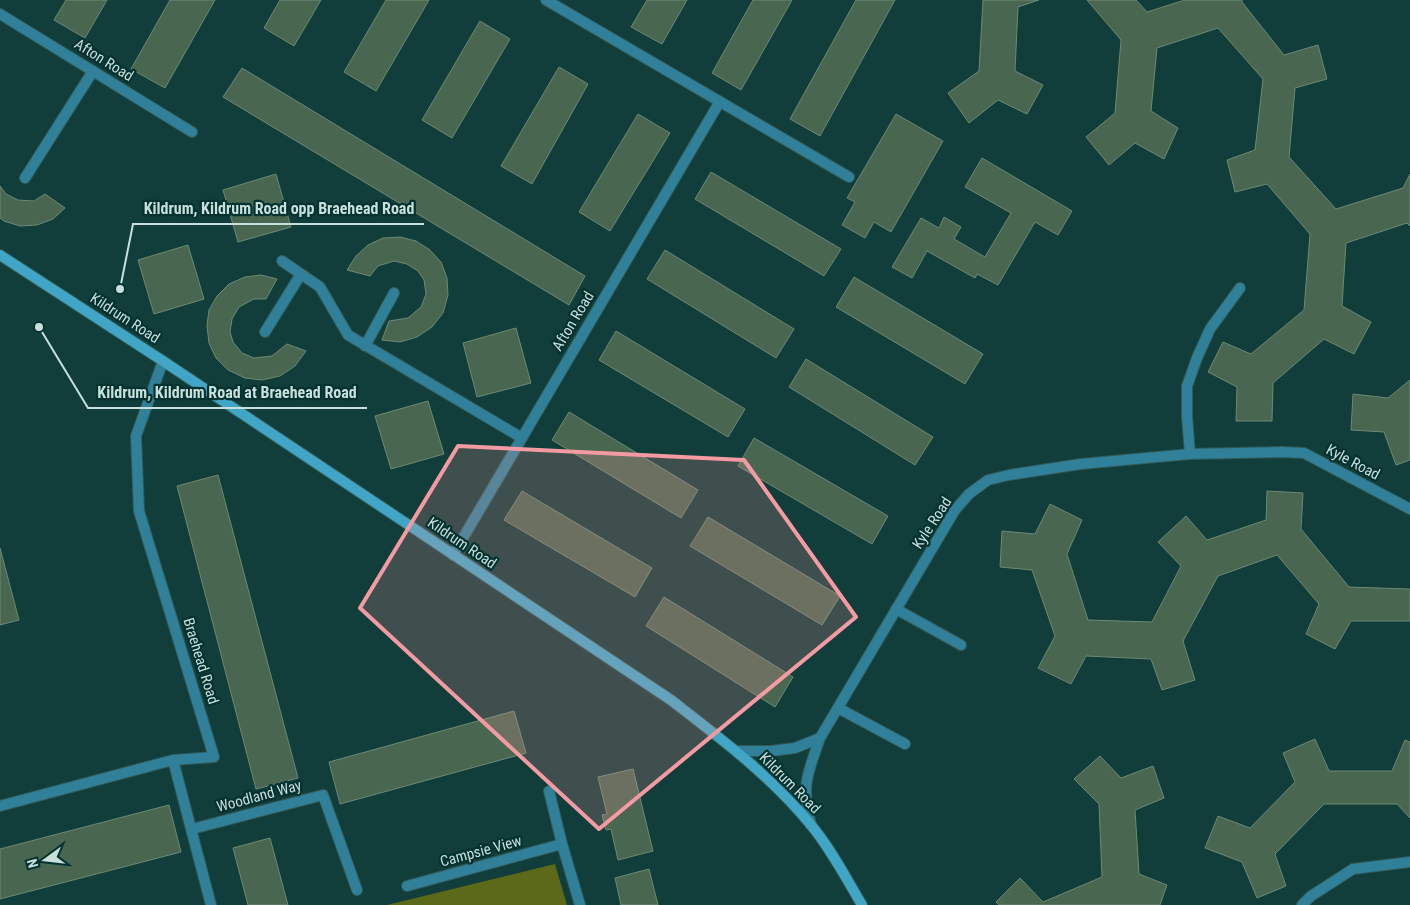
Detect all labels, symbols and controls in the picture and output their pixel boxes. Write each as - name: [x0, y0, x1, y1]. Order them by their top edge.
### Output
- street label: Afton Road: [71, 35, 137, 85]
- callout: Kildrum, Kildrum Road opp Braehead Road: [133, 193, 424, 224]
- text: Kildrum, Kildrum Road opp Braehead Road: [144, 199, 414, 218]
- street label: Afton Road: [548, 288, 598, 354]
- street label: Kildrum Road: [87, 289, 163, 347]
- callout: Kildrum, Kildrum Road at Braehead Road: [88, 377, 367, 408]
- text: Kildrum, Kildrum Road at Braehead Road: [97, 383, 357, 402]
- street label: Kyle Road: [1323, 440, 1383, 484]
- street label: Kyle Road: [909, 494, 955, 552]
- street label: Kildrum Road: [424, 513, 500, 573]
- street label: Braehead Road: [179, 616, 223, 706]
- street label: Kildrum Road: [756, 749, 824, 817]
- street label: Woodland Way: [215, 776, 303, 816]
- street label: Campsie View: [438, 831, 524, 871]
- north arrow: [20, 835, 70, 885]
- text: N: [24, 857, 41, 870]

